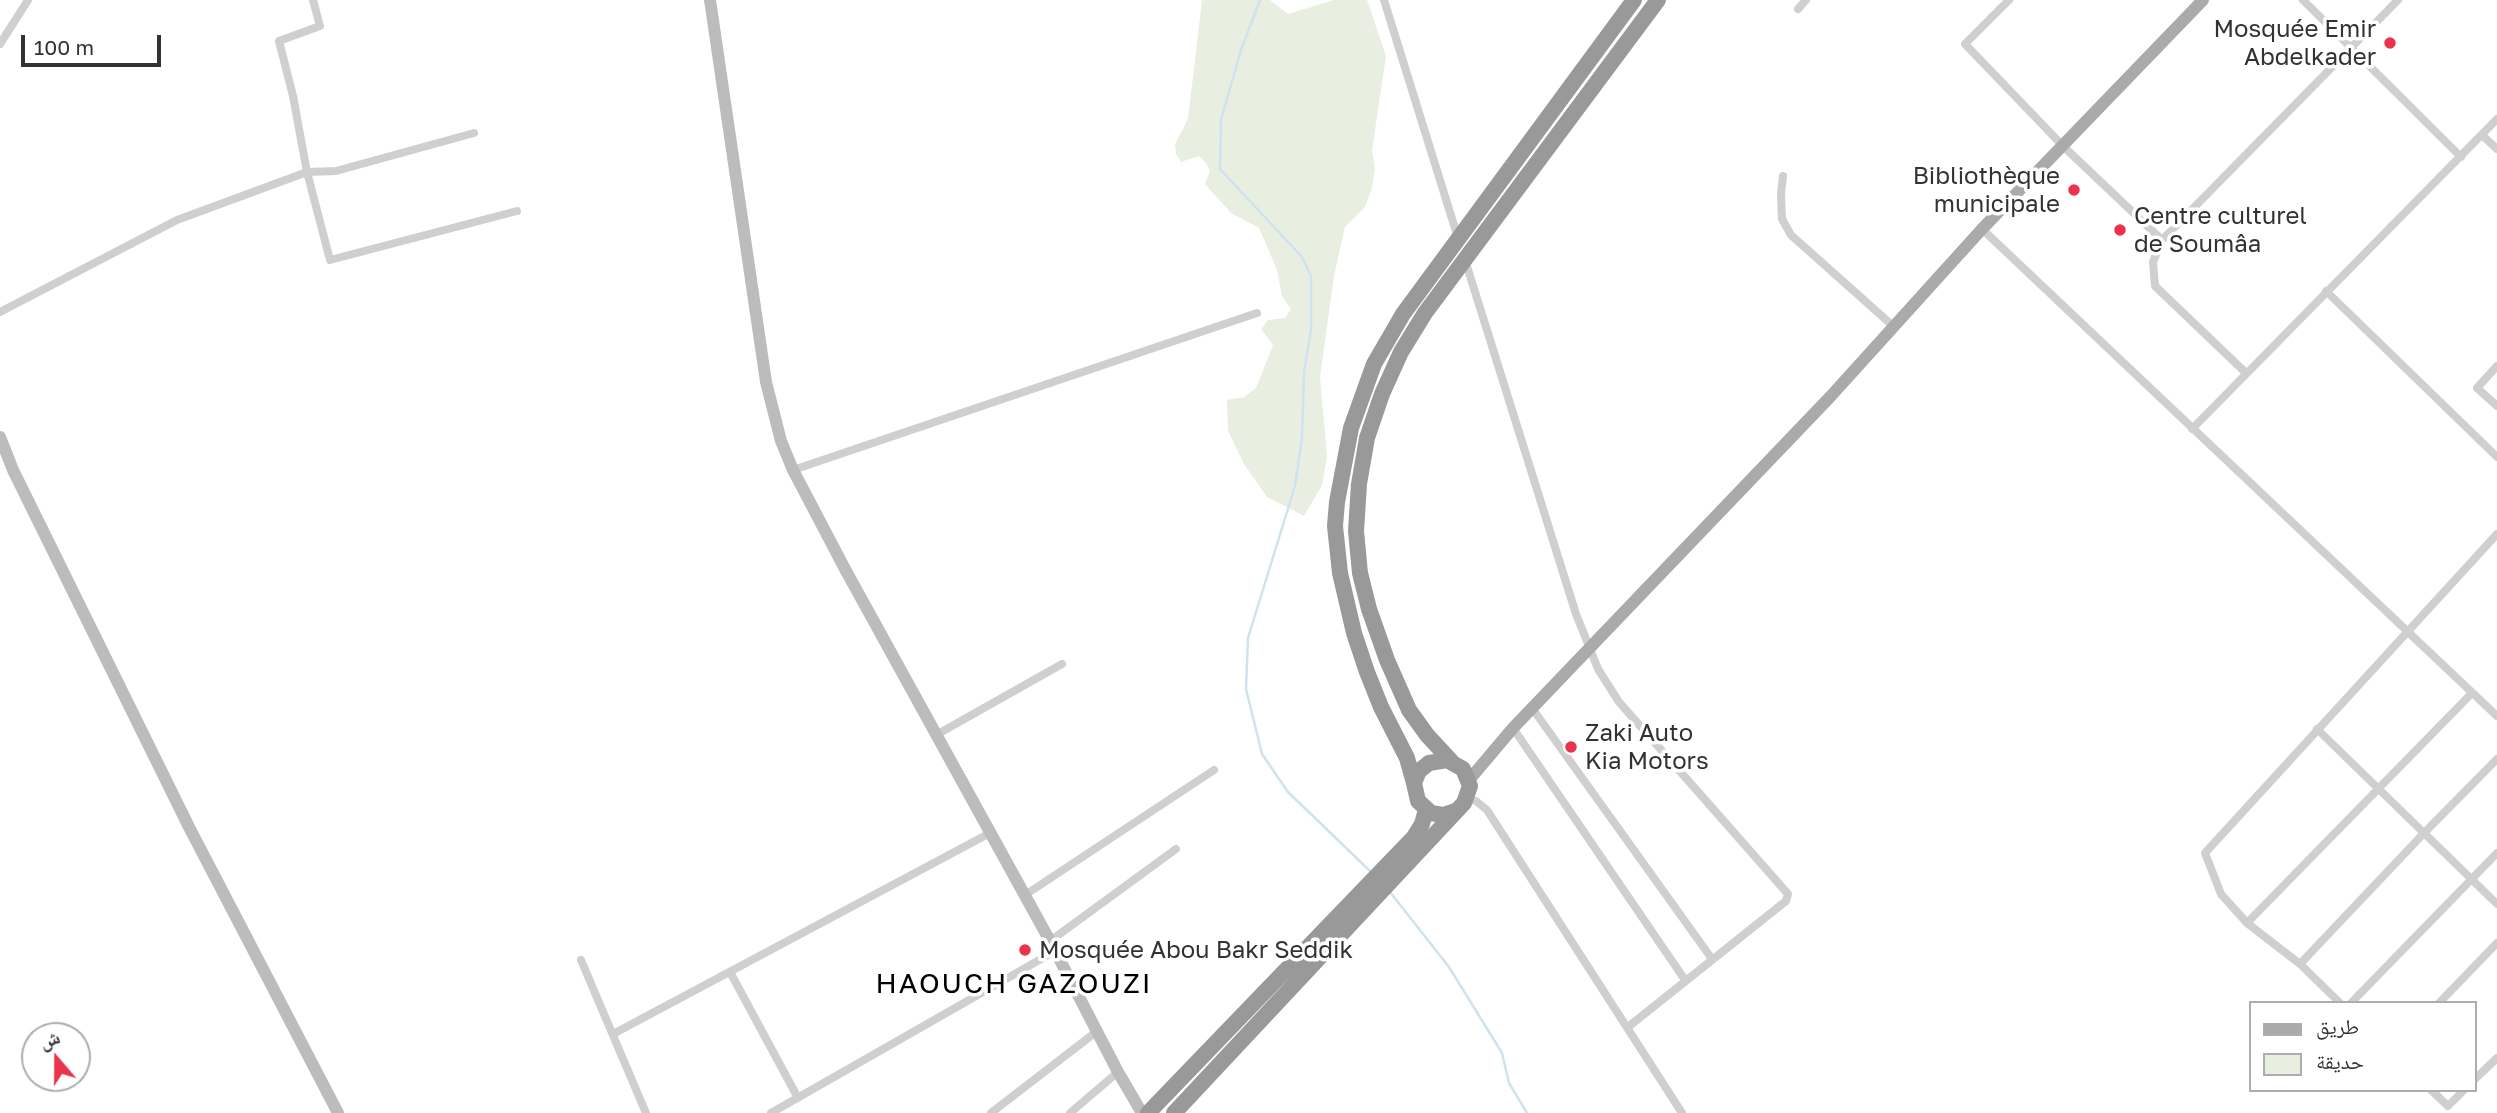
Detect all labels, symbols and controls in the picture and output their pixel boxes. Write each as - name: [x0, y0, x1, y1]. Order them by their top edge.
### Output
- place label: Mosquée Emir Abdelkader: [2213, 15, 2376, 71]
- scale bar: [24, 21, 164, 65]
- text: 100 m: [34, 34, 94, 60]
- marker: Mosquée Emir Abdelkader: [2382, 35, 2398, 51]
- place label: Bibliothèque municipale: [1913, 162, 2060, 218]
- marker: Bibliothèque municipale: [2066, 182, 2082, 198]
- place label: Centre culturel de Soumâa: [2134, 202, 2307, 258]
- marker: Centre culturel de Soumâa: [2112, 222, 2128, 238]
- place label: Zaki Auto Kia Motors: [1585, 719, 1709, 775]
- marker: Zaki Auto Kia Motors: [1563, 739, 1579, 755]
- place label: Mosquée Abou Bakr Seddik: [1039, 936, 1353, 964]
- marker: Mosquée Abou Bakr Seddik: [1017, 942, 1033, 958]
- district label: HAOUCH GAZOUZI: [877, 967, 1151, 1001]
- legend: [2248, 1001, 2476, 1092]
- text: طريق: [2316, 1013, 2359, 1039]
- north arrow: [21, 1022, 91, 1092]
- text: ش: [36, 1024, 63, 1053]
- text: حديقة: [2316, 1048, 2364, 1074]

